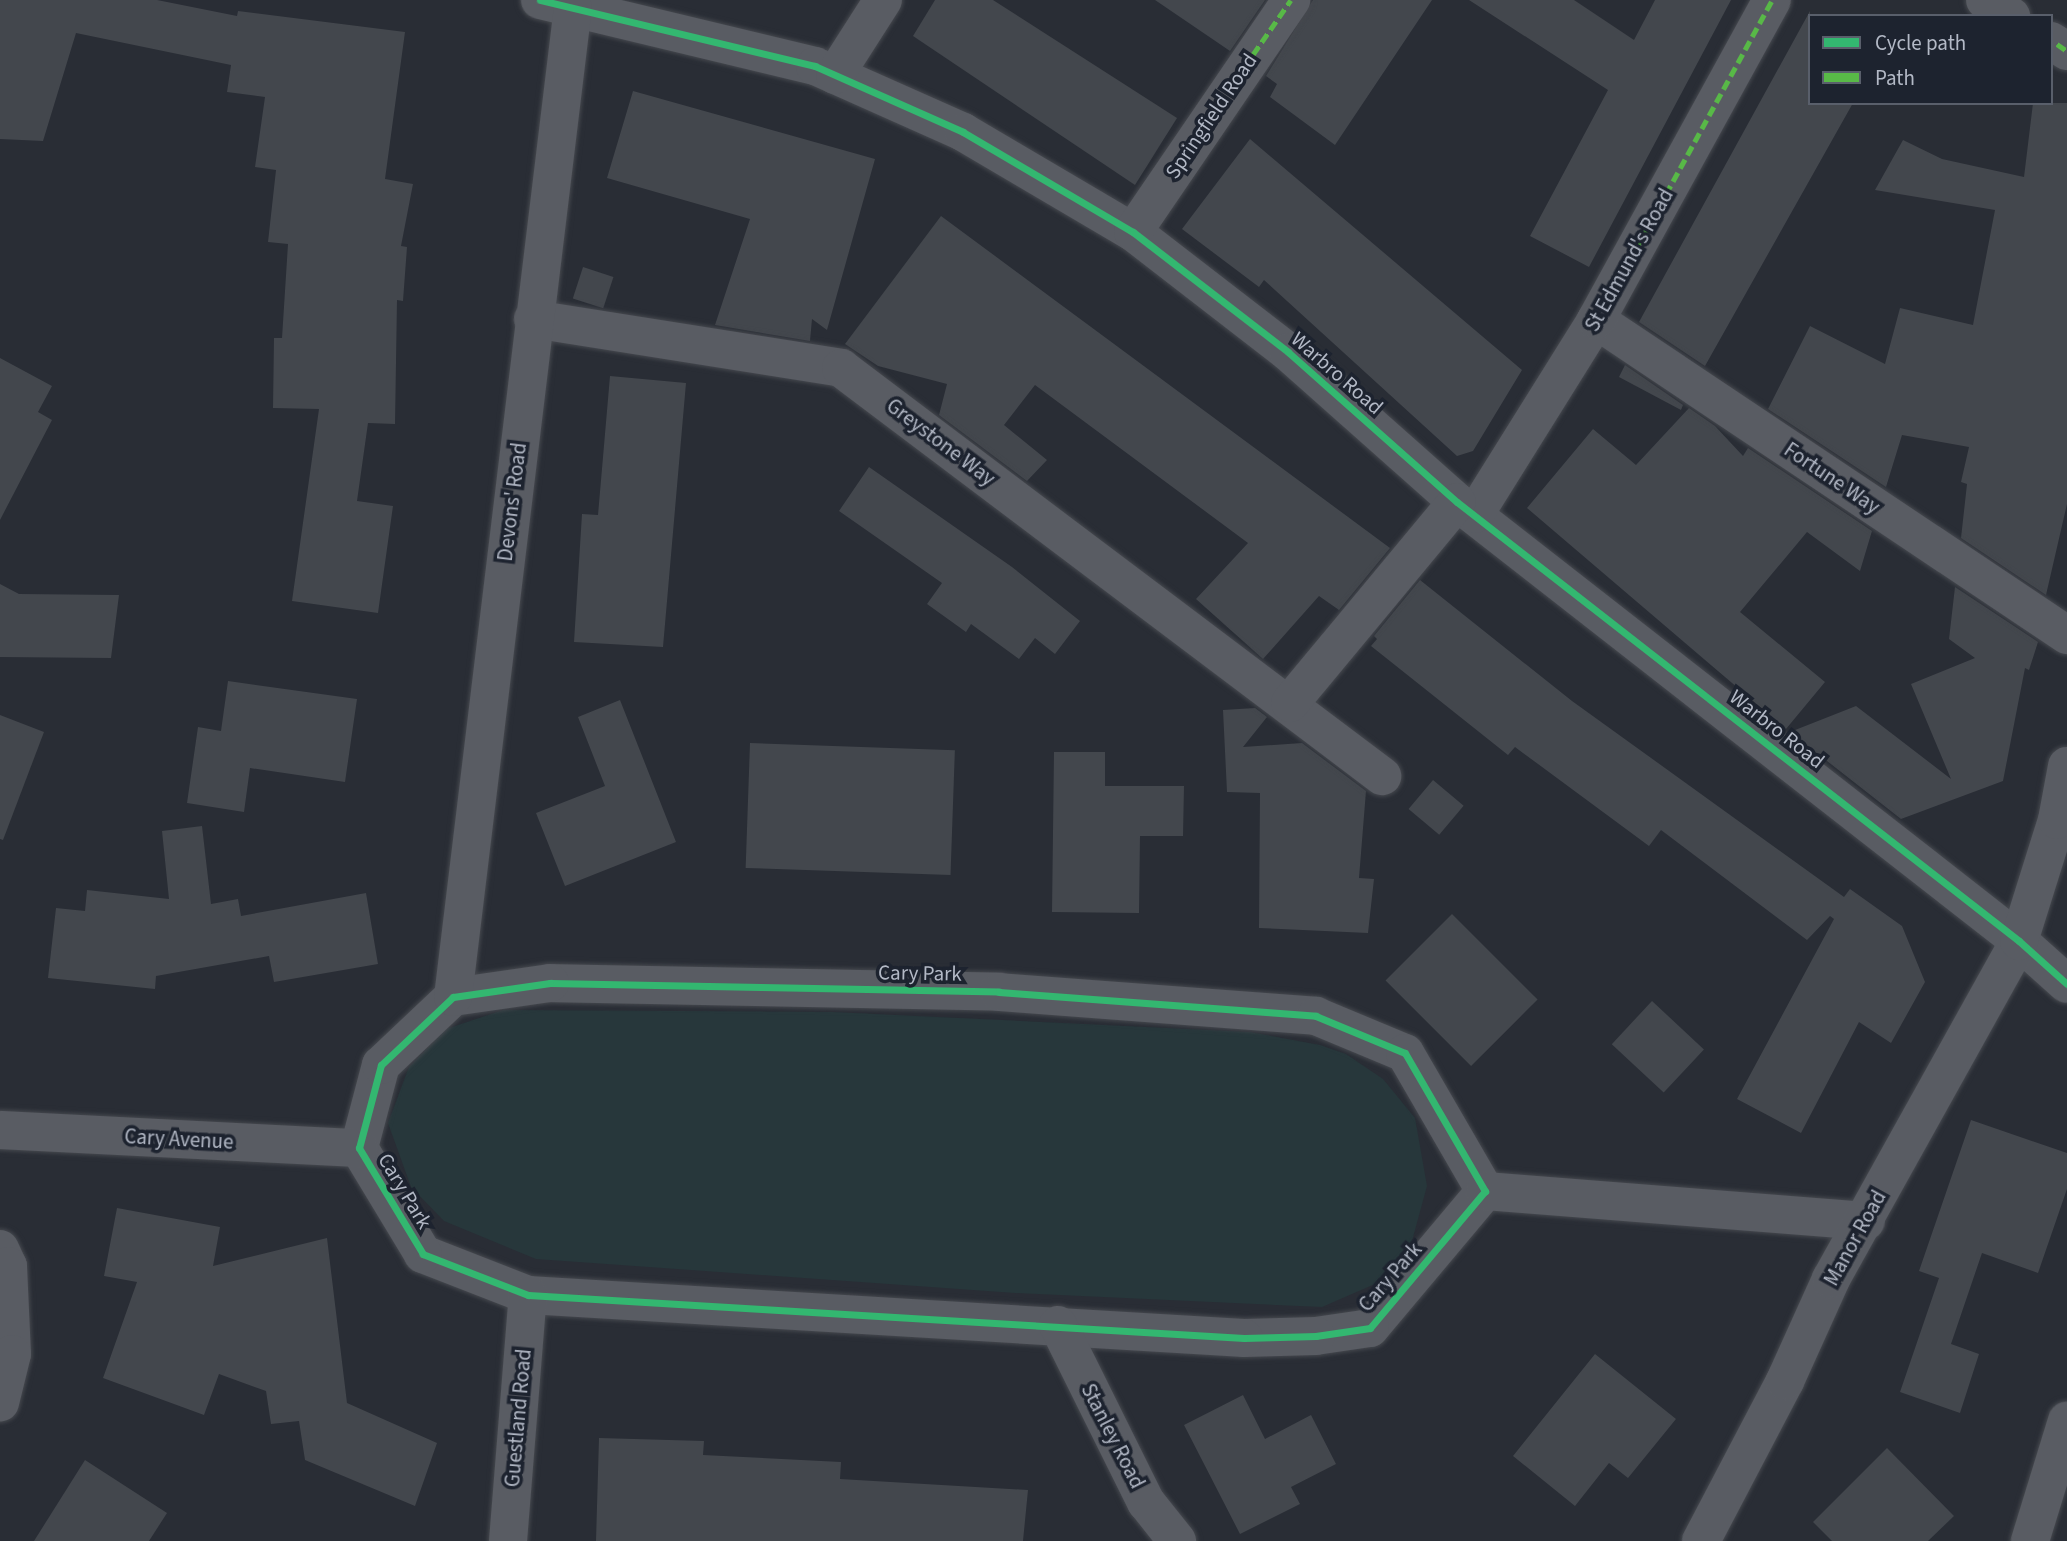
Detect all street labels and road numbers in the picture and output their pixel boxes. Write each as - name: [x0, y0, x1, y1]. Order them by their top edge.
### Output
- street label: Springfield Road: [1160, 49, 1262, 183]
- street label: St Edmund's Road: [1579, 184, 1679, 336]
- street label: Warbro Road: [1286, 326, 1388, 420]
- street label: Greystone Way: [882, 393, 1000, 491]
- street label: Fortune Way: [1779, 437, 1885, 519]
- street label: Devons' Road: [492, 441, 532, 563]
- street label: Warbro Road: [1725, 684, 1829, 774]
- street label: Cary Park: [878, 960, 962, 986]
- street label: Cary Avenue: [124, 1124, 234, 1154]
- street label: Cary Park: [373, 1149, 437, 1233]
- street label: Manor Road: [1818, 1186, 1892, 1290]
- street label: Cary Park: [1353, 1237, 1427, 1317]
- street label: Guestland Road: [499, 1348, 537, 1488]
- street label: Stanley Road: [1076, 1379, 1150, 1493]

